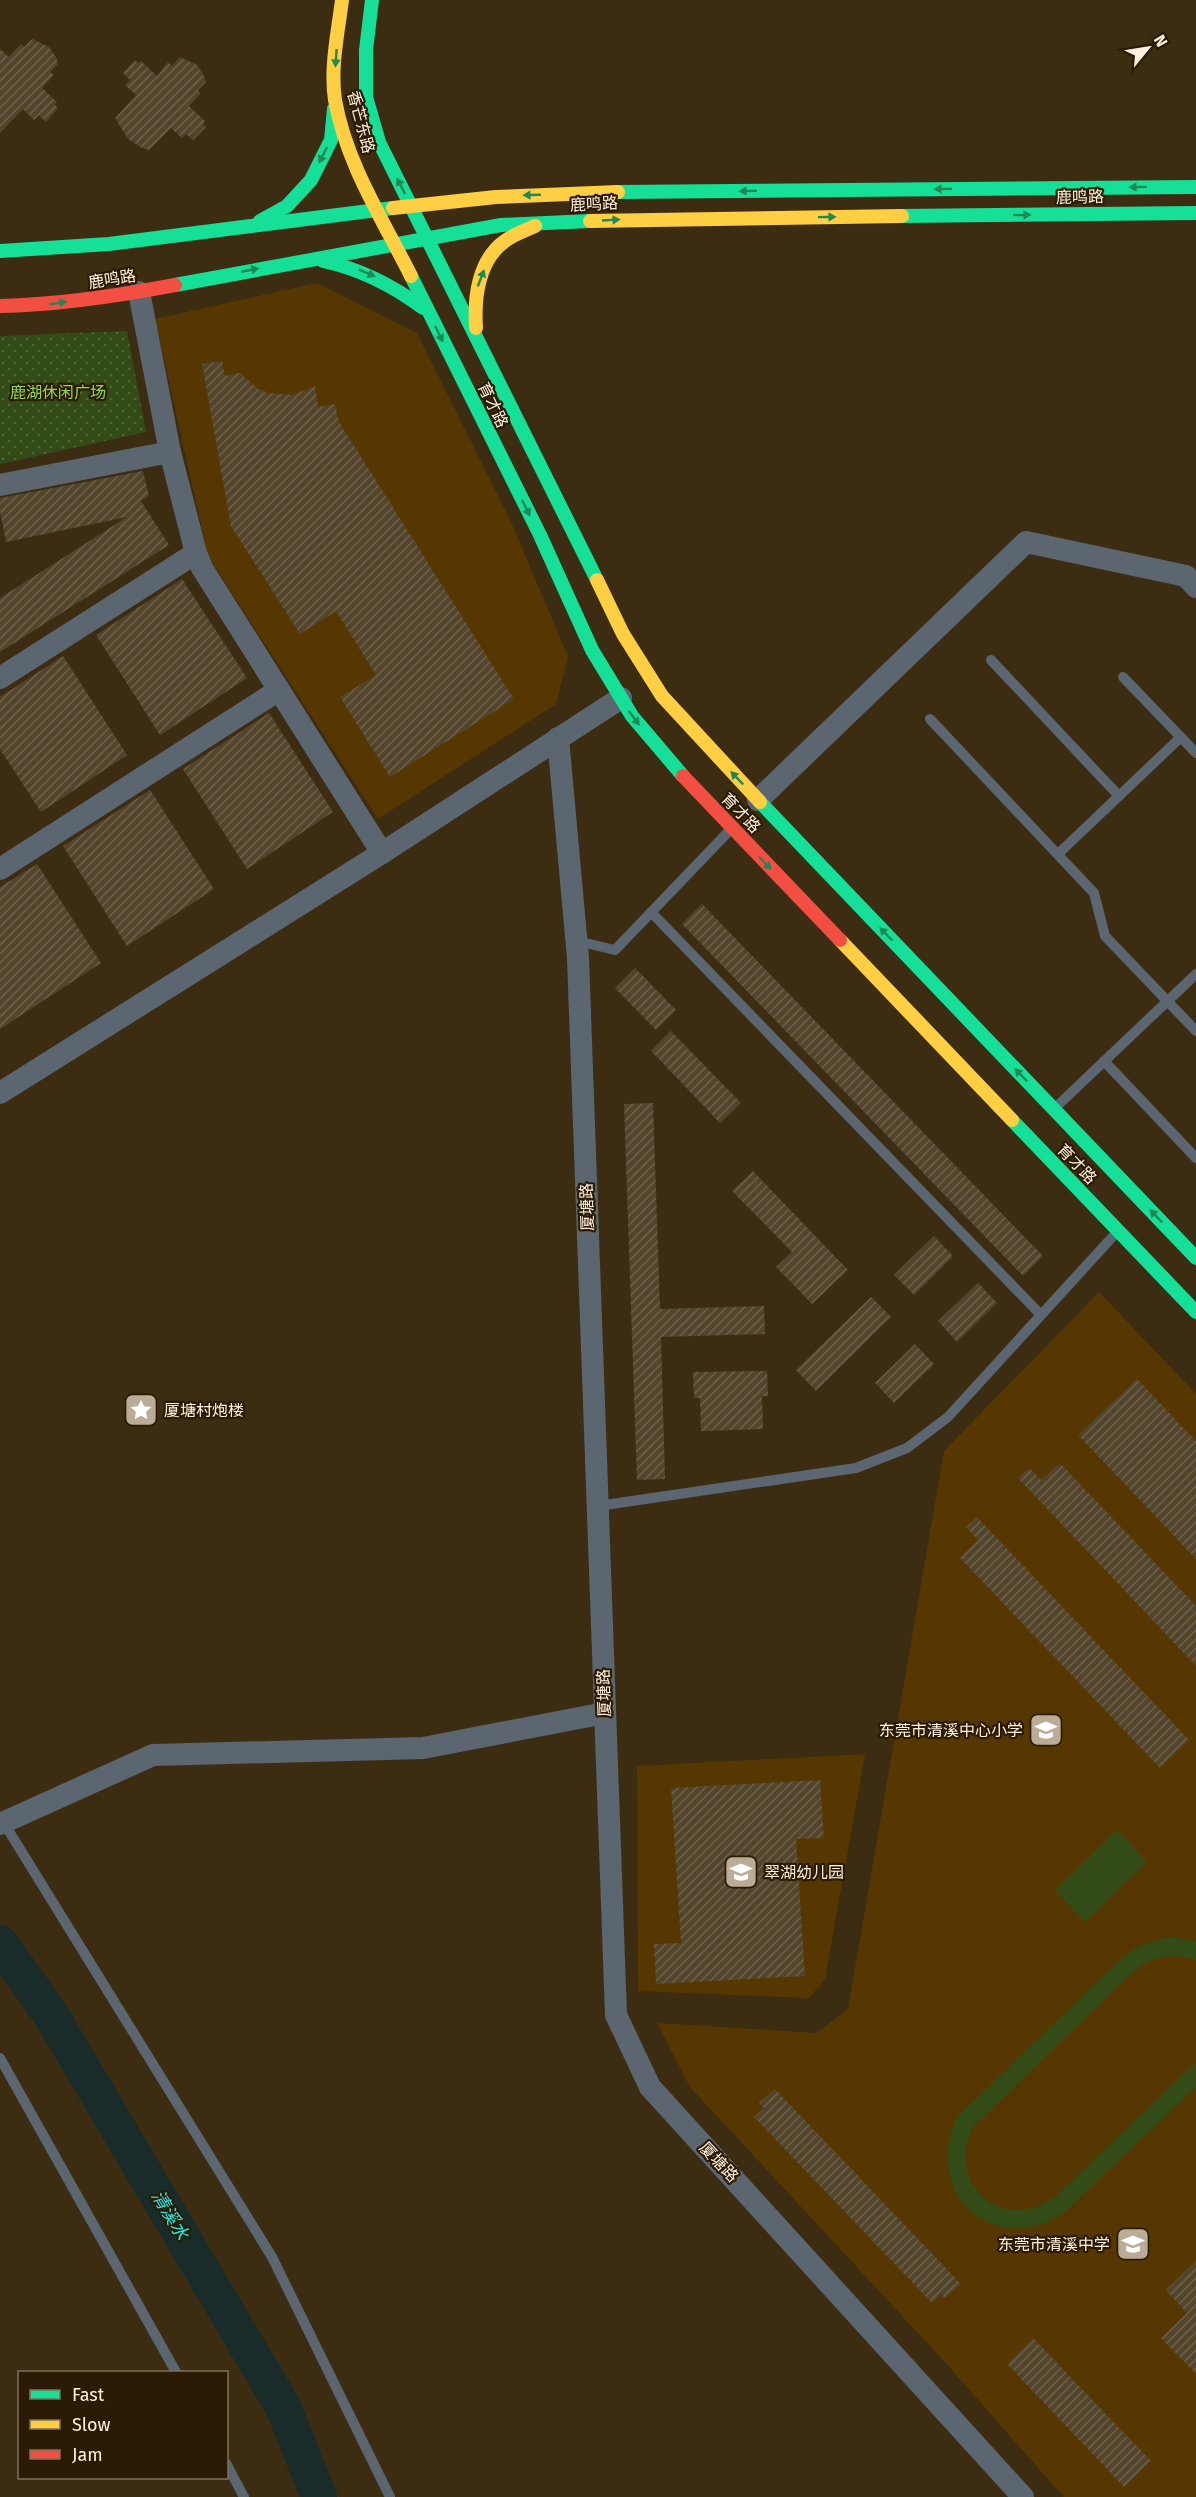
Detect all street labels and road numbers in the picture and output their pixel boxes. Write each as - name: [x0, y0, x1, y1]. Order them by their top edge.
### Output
- street label: 香芒东路: [344, 89, 378, 155]
- street label: 鹿鸣路: [1056, 187, 1104, 207]
- street label: 鹿鸣路: [570, 193, 618, 215]
- street label: 鹿鸣路: [87, 266, 137, 292]
- street label: 育才路: [474, 379, 512, 431]
- street label: 育才路: [717, 789, 765, 837]
- street label: 育才路: [1053, 1140, 1101, 1188]
- street label: 厦塘路: [577, 1183, 597, 1231]
- street label: 厦塘路: [594, 1669, 614, 1717]
- street label: 厦塘路: [696, 2138, 742, 2186]

